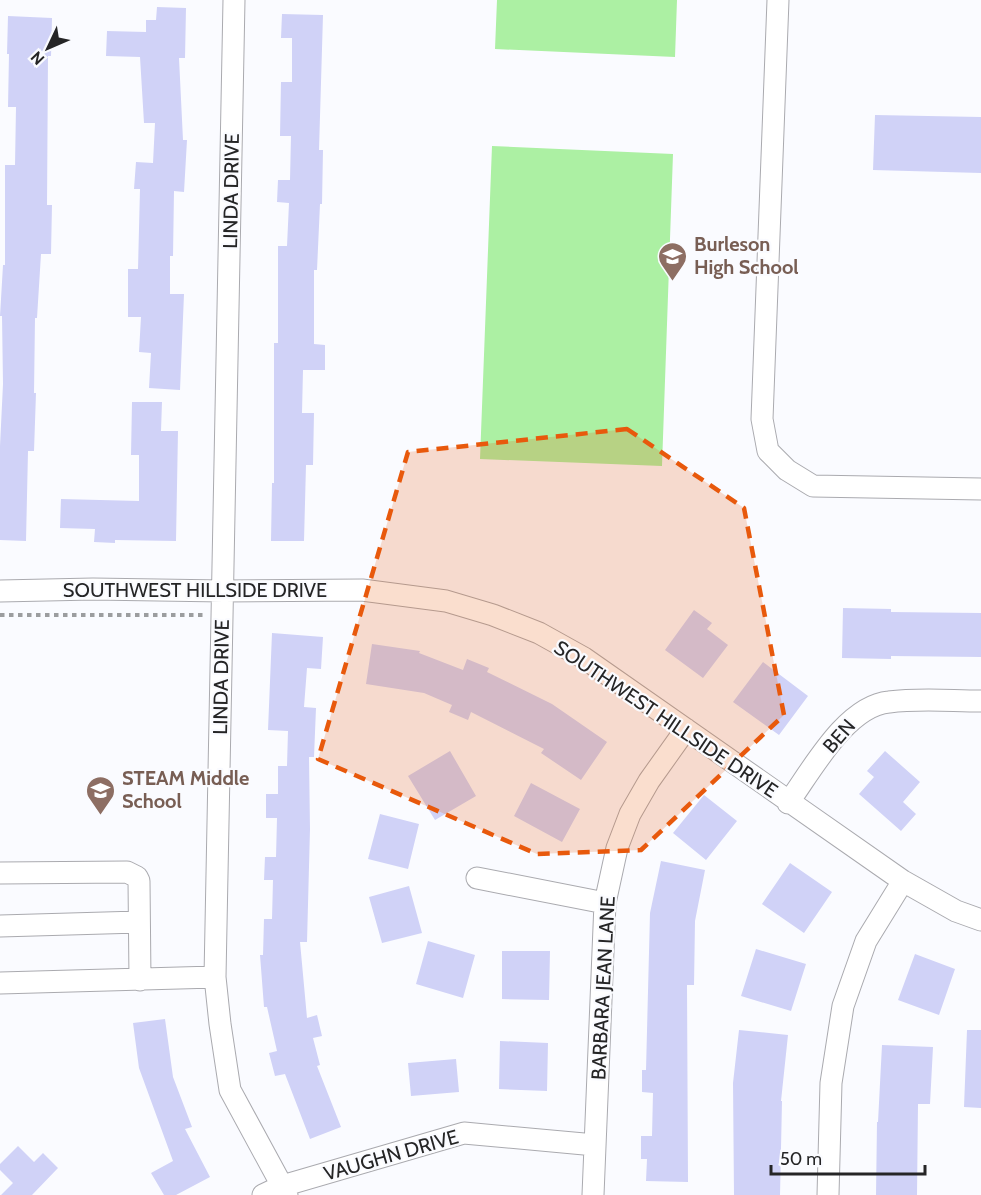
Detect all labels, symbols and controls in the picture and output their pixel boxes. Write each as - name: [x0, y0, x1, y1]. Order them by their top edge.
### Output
- north arrow: [18, 18, 78, 78]
- text: N: [27, 47, 48, 69]
- street label: LINDA DRIVE: [218, 133, 244, 249]
- place label: Burleson High School: [694, 232, 799, 279]
- school or university icon: Burleson High School: [657, 240, 689, 282]
- street label: SOUTHWEST HILLSIDE DRIVE: [63, 578, 327, 602]
- street label: LINDA DRIVE: [208, 619, 234, 735]
- street label: SOUTHWEST HILLSIDE DRIVE: [550, 635, 782, 803]
- street label: BEN: [818, 714, 860, 758]
- place label: STEAM Middle School: [122, 766, 249, 813]
- school or university icon: STEAM Middle School: [85, 774, 117, 816]
- street label: BARBARA JEAN LANE: [586, 895, 620, 1081]
- street label: VAUGHN DRIVE: [321, 1124, 461, 1186]
- scale bar: [771, 1138, 926, 1176]
- text: 50 m: [780, 1148, 822, 1170]

